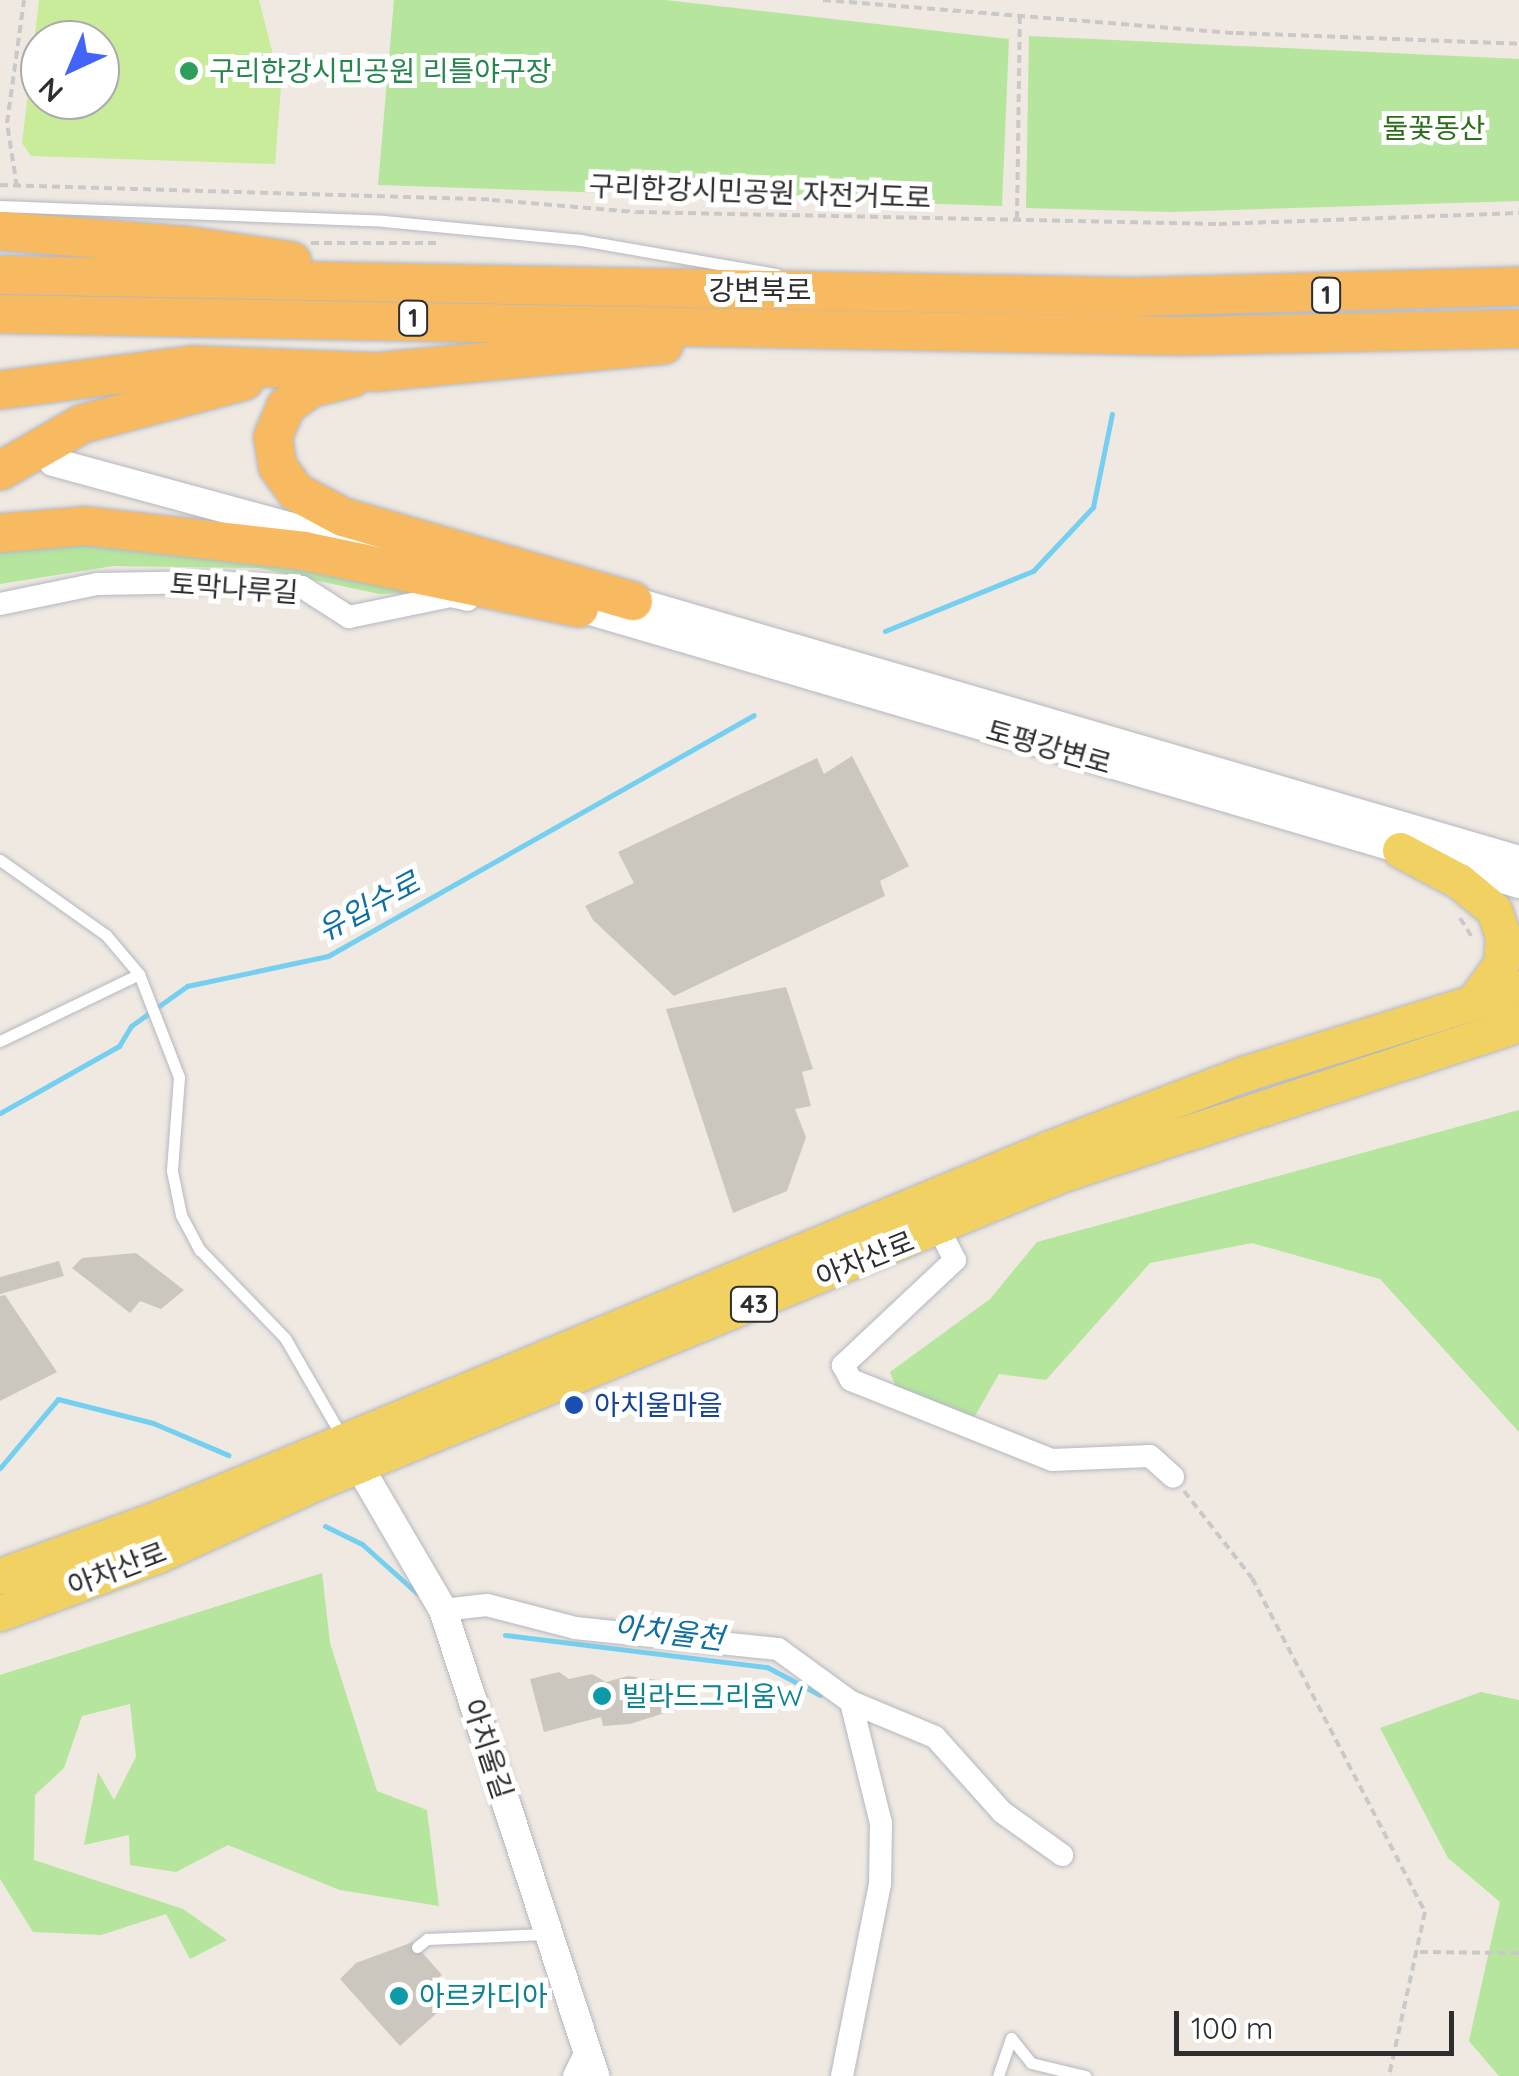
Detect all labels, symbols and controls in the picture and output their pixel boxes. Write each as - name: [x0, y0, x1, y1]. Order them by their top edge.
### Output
- north arrow: [20, 20, 120, 120]
- place label: 구리한강시민공원 리틀야구장: [209, 54, 552, 88]
- marker: 구리한강시민공원 리틀야구장: [178, 60, 200, 82]
- text: N: [31, 71, 70, 110]
- park label: 둘꽃동산: [1382, 111, 1486, 145]
- street label: 구리한강시민공원 자전거도로: [588, 169, 932, 215]
- street label: 강변북로: [708, 273, 812, 307]
- road number: 1: [1311, 275, 1341, 315]
- road number: 1: [398, 298, 428, 338]
- street label: 토막나루길: [169, 567, 299, 609]
- street label: 토평강변로: [982, 713, 1116, 781]
- water label: 유입수로: [311, 864, 425, 948]
- street label: 아차산로: [811, 1224, 919, 1294]
- road number: 43: [729, 1284, 779, 1324]
- place label: 아치울마을: [594, 1388, 723, 1422]
- marker: 아치울마을: [563, 1394, 585, 1416]
- street label: 아차산로: [63, 1535, 171, 1603]
- water label: 아치울천: [612, 1607, 726, 1657]
- place label: 빌라드그리움W: [622, 1679, 804, 1713]
- marker: 빌라드그리움W: [591, 1685, 613, 1707]
- street label: 아치울길: [456, 1695, 520, 1803]
- place label: 아르카디아: [419, 1979, 548, 2013]
- marker: 아르카디아: [388, 1985, 410, 2007]
- scale bar: [1179, 1991, 1459, 2053]
- text: 100 m: [1191, 2009, 1273, 2047]

